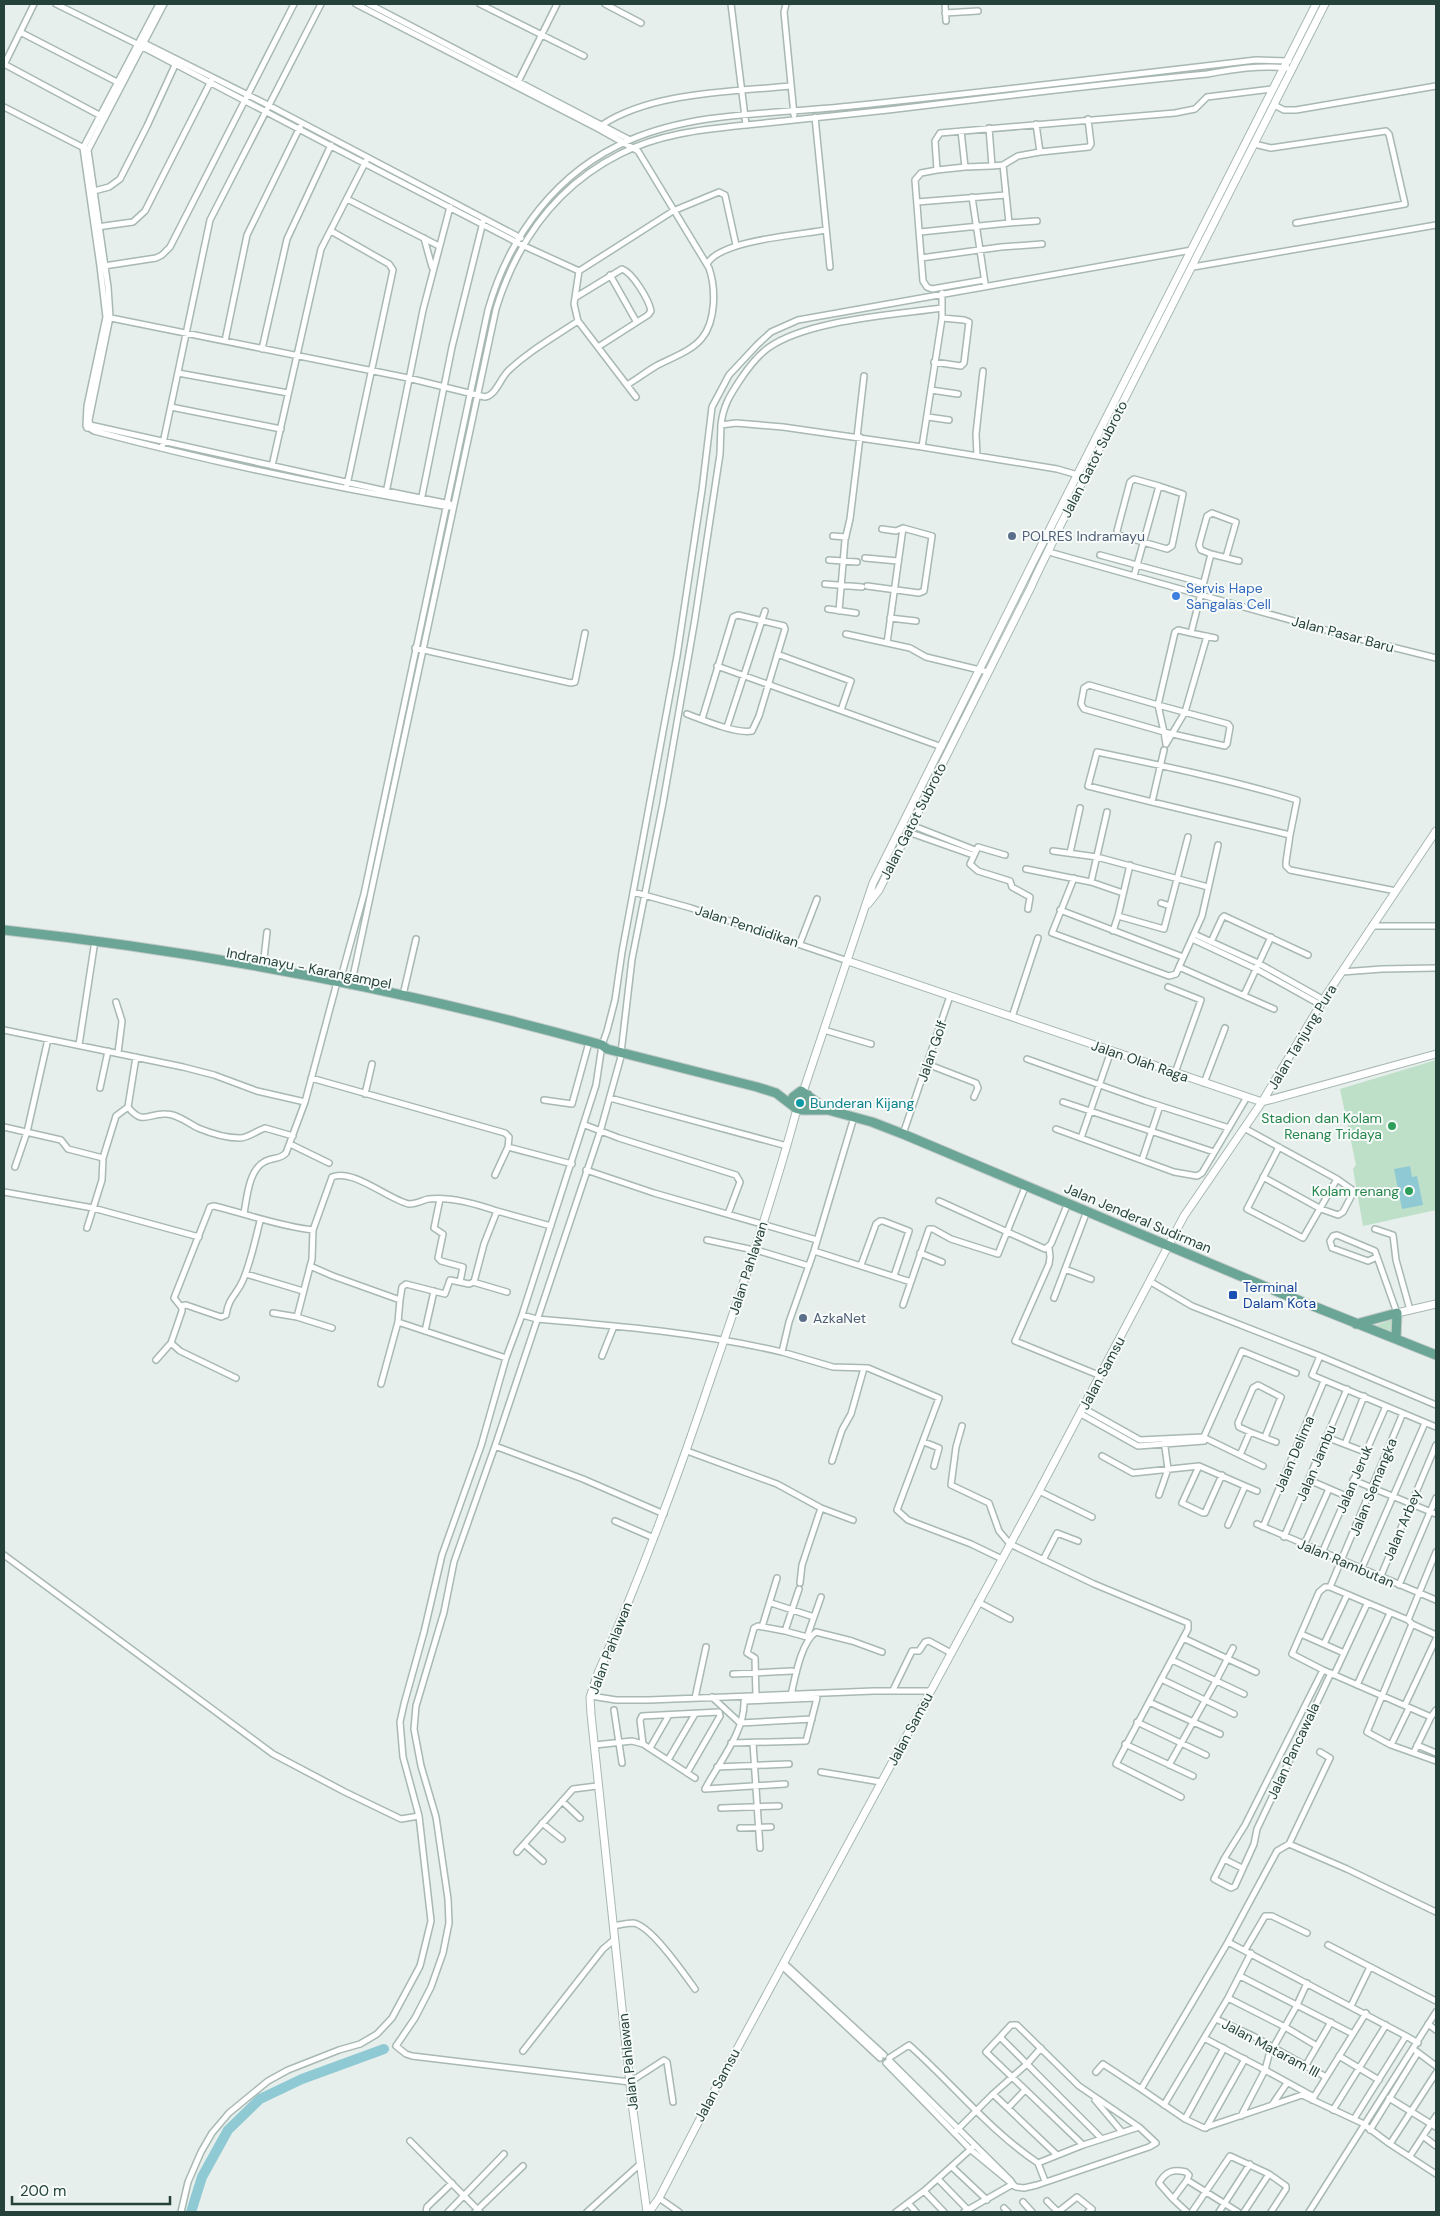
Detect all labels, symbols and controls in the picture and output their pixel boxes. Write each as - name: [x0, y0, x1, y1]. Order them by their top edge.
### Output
- street label: Jalan Gatot Subroto: [1057, 397, 1131, 521]
- place label: POLRES Indramayu: [1022, 527, 1145, 545]
- marker: POLRES Indramayu: [1006, 530, 1018, 542]
- place label: Servis Hape Sangalas Cell: [1186, 579, 1271, 613]
- marker: Servis Hape Sangalas Cell: [1170, 590, 1182, 602]
- street label: Jalan Pasar Baru: [1290, 612, 1396, 656]
- street label: Jalan Gatot Subroto: [876, 759, 950, 883]
- street label: Jalan Pendidikan: [693, 901, 801, 951]
- street label: Indramayu - Karangampel: [225, 943, 393, 993]
- street label: Jalan Tanjung Pura: [1263, 981, 1341, 1093]
- street label: Jalan Golf: [913, 1018, 951, 1084]
- street label: Jalan Olah Raga: [1089, 1036, 1191, 1086]
- place label: Bunderan Kijang: [810, 1094, 914, 1112]
- marker: Bunderan Kijang: [794, 1097, 806, 1109]
- place label: Stadion dan Kolam Renang Tridaya: [1261, 1109, 1382, 1143]
- marker: Stadion dan Kolam Renang Tridaya: [1386, 1120, 1398, 1132]
- street label: Jalan Jenderal Sudirman: [1062, 1179, 1214, 1257]
- place label: Kolam renang: [1312, 1182, 1399, 1200]
- marker: Kolam renang: [1403, 1185, 1415, 1197]
- street label: Jalan Pahlawan: [724, 1219, 772, 1317]
- place label: Terminal Dalam Kota: [1243, 1278, 1316, 1312]
- marker: Terminal Dalam Kota: [1227, 1289, 1239, 1301]
- place label: AzkaNet: [813, 1309, 866, 1327]
- marker: AzkaNet: [797, 1312, 809, 1324]
- street label: Jalan Samsu: [1075, 1333, 1129, 1413]
- street label: Jalan Delima: [1270, 1413, 1318, 1495]
- street label: Jalan Jambu: [1292, 1422, 1340, 1504]
- street label: Jalan Semangka: [1345, 1436, 1401, 1538]
- street label: Jalan Jeruk: [1332, 1442, 1376, 1516]
- street label: Jalan Arbey: [1379, 1486, 1425, 1563]
- street label: Jalan Rambutan: [1295, 1535, 1397, 1591]
- street label: Jalan Pahlawan: [584, 1599, 636, 1697]
- street label: Jalan Samsu: [883, 1689, 937, 1769]
- street label: Jalan Pancawala: [1263, 1700, 1323, 1802]
- street label: Jalan Pahlawan: [614, 2013, 642, 2111]
- street label: Jalan Mataram III: [1219, 2015, 1323, 2081]
- street label: Jalan Samsu: [690, 2045, 744, 2125]
- scale bar: [12, 2174, 170, 2206]
- text: 200 m: [20, 2181, 66, 2201]

